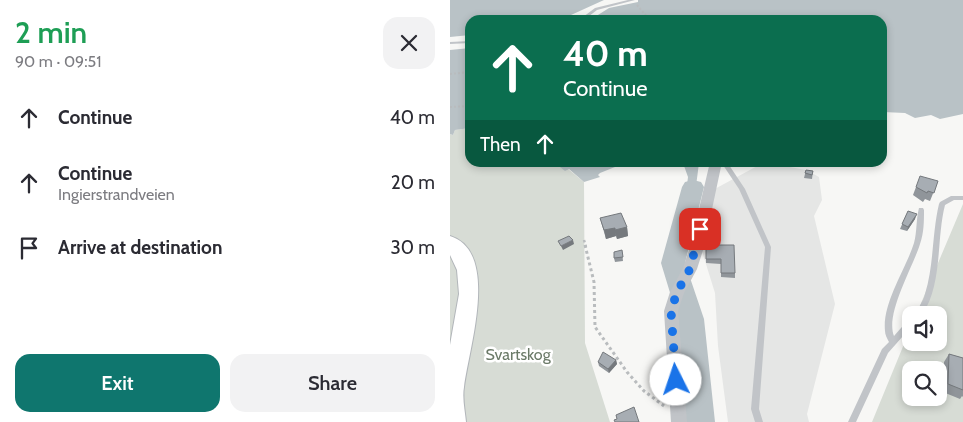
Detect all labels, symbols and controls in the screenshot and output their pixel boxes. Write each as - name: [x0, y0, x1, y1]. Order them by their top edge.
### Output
- text: 2 min: [15, 14, 87, 51]
- button: close: [383, 17, 435, 69]
- text: 40 m: [563, 32, 648, 75]
- icon: ahead: [480, 35, 545, 100]
- text: 90 m · 09:51: [15, 52, 101, 71]
- text: Continue: [563, 75, 648, 102]
- icon: ahead: [15, 104, 43, 132]
- text: Continue: [58, 106, 132, 129]
- text: 40 m: [390, 106, 435, 129]
- icon: ahead: [531, 130, 559, 158]
- text: Then: [480, 133, 521, 156]
- text: Continue: [58, 162, 132, 185]
- icon: ahead: [15, 169, 43, 197]
- text: 20 m: [391, 171, 435, 194]
- text: Ingierstrandveien: [58, 185, 175, 204]
- pin: [679, 208, 721, 250]
- icon: arrive: [686, 215, 714, 243]
- icon: arrive: [15, 234, 43, 262]
- text: Arrive at destination: [58, 236, 222, 259]
- text: 30 m: [391, 236, 435, 259]
- map controls: [902, 306, 947, 406]
- button: sound: [902, 306, 947, 351]
- park label: Svartskog: [485, 345, 552, 364]
- position arrow: [649, 353, 701, 405]
- button: Exit: [15, 354, 220, 412]
- button: Share: [230, 354, 435, 412]
- button: search: [902, 361, 947, 406]

